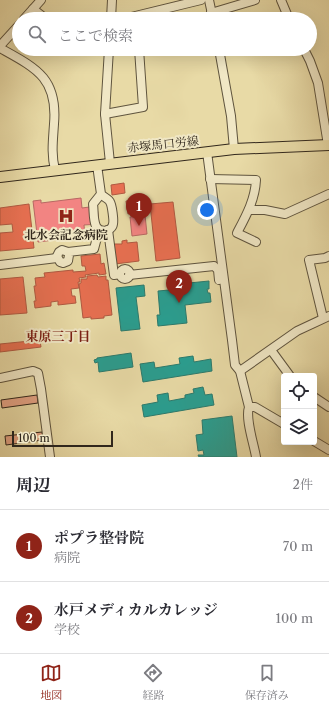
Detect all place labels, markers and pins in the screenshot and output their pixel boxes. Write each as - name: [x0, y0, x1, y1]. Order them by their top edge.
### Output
- pin: 1: [126, 193, 152, 226]
- hospital icon: 北水会記念病院: [57, 207, 75, 225]
- place label: 北水会記念病院: [24, 227, 108, 242]
- pin: 2: [166, 270, 192, 303]

